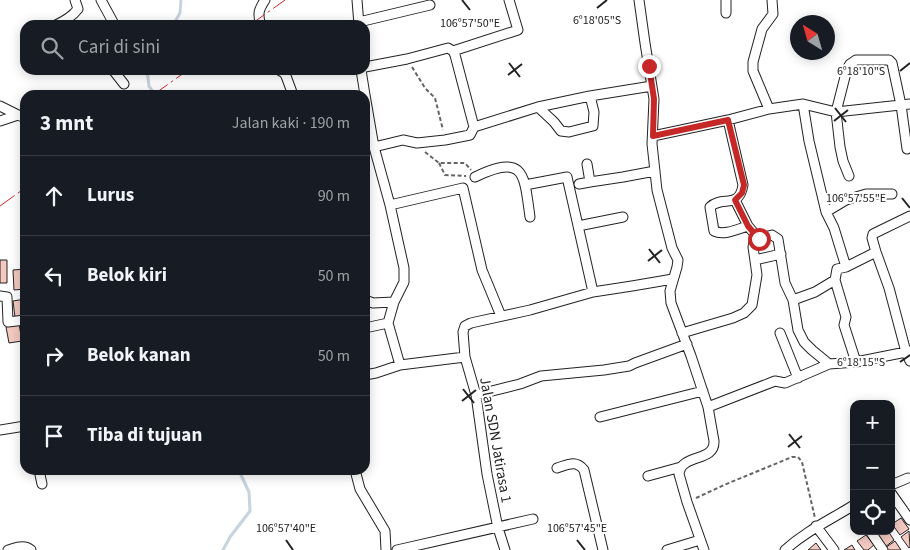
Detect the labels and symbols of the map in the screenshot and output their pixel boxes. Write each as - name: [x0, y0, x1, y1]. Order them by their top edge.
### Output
- text: 6°18'05"S: [573, 12, 621, 29]
- text: 106°57'50"E: [440, 15, 500, 32]
- north arrow: [790, 15, 835, 60]
- route end: [638, 55, 661, 78]
- text: 6°18'10"S: [837, 63, 885, 80]
- text: 106°57'55"E: [826, 190, 886, 207]
- route start: [748, 228, 771, 251]
- text: 6°18'15"S: [837, 354, 885, 371]
- street label: Jalan SDN Jatirasa 1: [474, 376, 517, 505]
- text: 106°57'40"E: [256, 520, 316, 537]
- text: 106°57'45"E: [547, 520, 607, 537]

